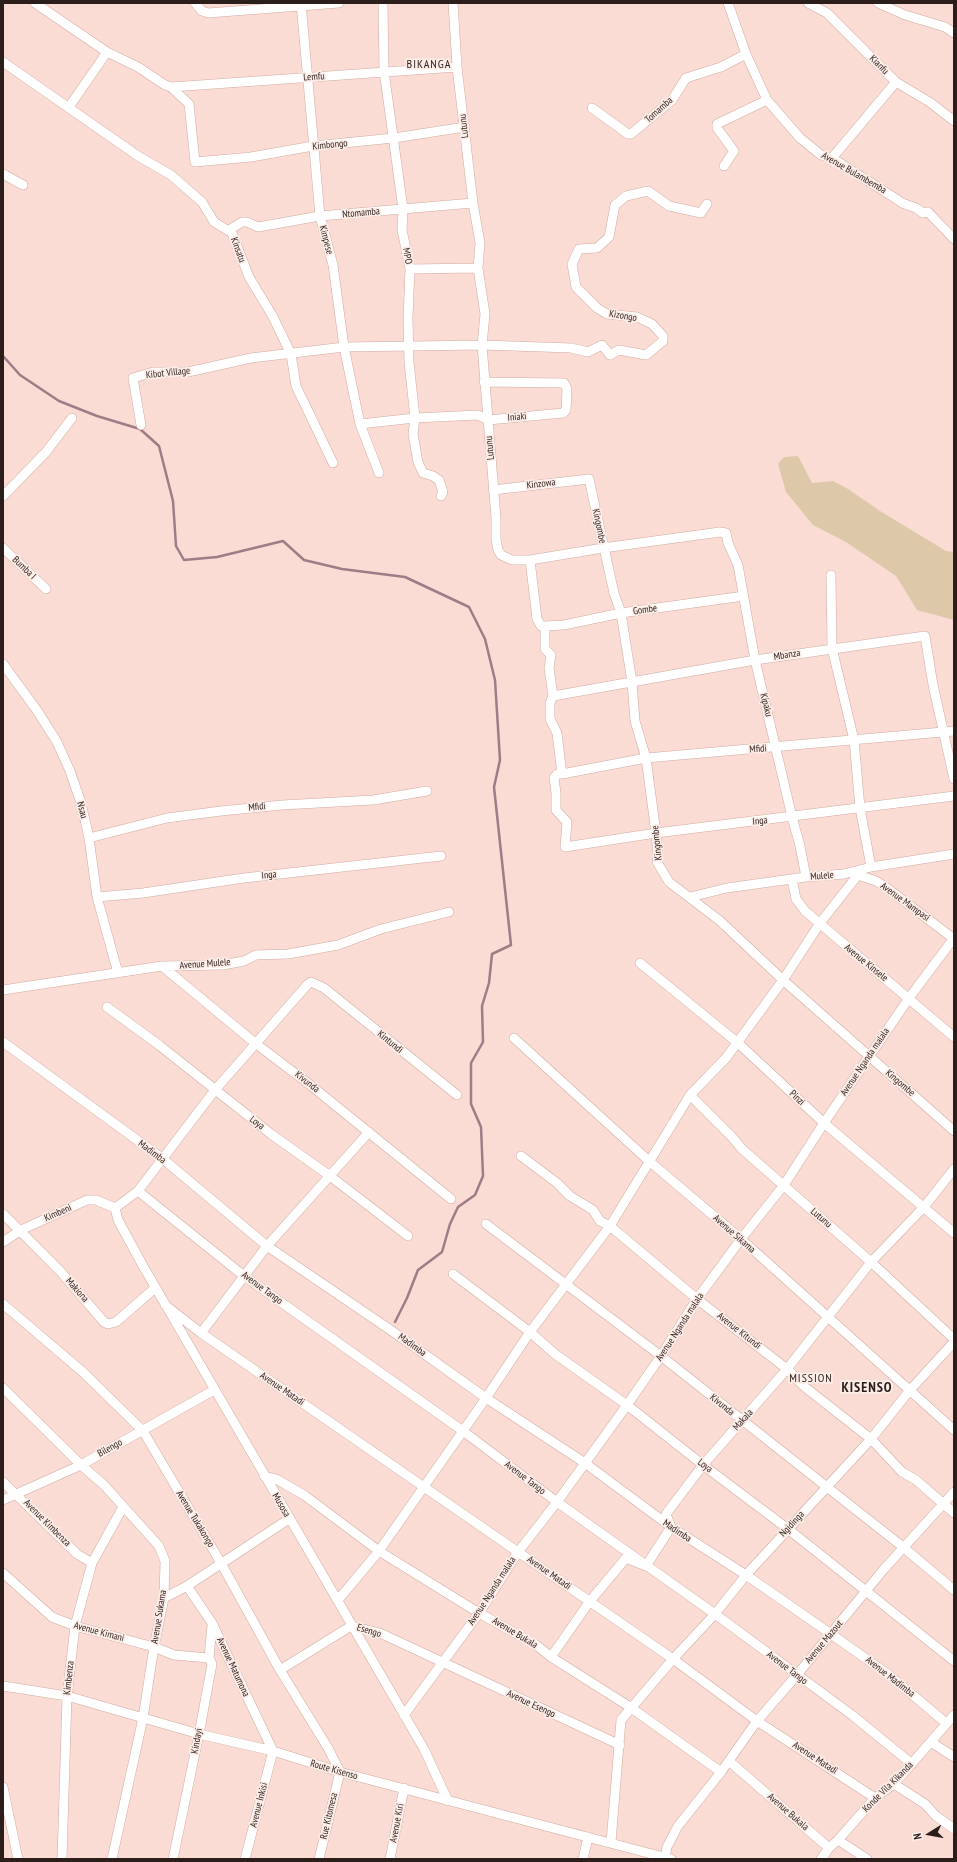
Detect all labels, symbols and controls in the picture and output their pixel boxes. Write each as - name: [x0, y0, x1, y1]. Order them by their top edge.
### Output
- street label: Kianfu: [867, 53, 891, 77]
- district label: BIKANGA: [407, 58, 451, 72]
- street label: Lemfu: [303, 70, 325, 84]
- street label: Tomamba: [643, 94, 675, 126]
- street label: Lutunu: [457, 113, 471, 139]
- street label: Kimbongo: [312, 137, 348, 153]
- street label: Avenue Bulambemba: [820, 150, 888, 196]
- street label: Ntomamba: [342, 205, 380, 221]
- street label: Kimpese: [316, 224, 336, 256]
- street label: Kinsatu: [228, 236, 248, 264]
- street label: MPO: [400, 247, 414, 265]
- street label: Kizongo: [608, 308, 638, 324]
- street label: Kibot Village: [145, 365, 191, 381]
- street label: Iniaki: [507, 410, 527, 424]
- street label: Lutunu: [483, 435, 497, 461]
- street label: Kinzowa: [526, 476, 556, 492]
- street label: Kingombe: [589, 508, 609, 544]
- street label: Bumba I: [10, 554, 38, 582]
- street label: Gombe: [632, 602, 658, 618]
- street label: Mbanza: [773, 647, 801, 663]
- street label: Kipaku: [757, 692, 775, 718]
- street label: Mfidi: [749, 742, 767, 756]
- street label: Nsau: [74, 800, 90, 820]
- street label: Mfidi: [248, 800, 266, 814]
- street label: Inga: [752, 814, 768, 828]
- street label: Kingombe: [649, 825, 665, 861]
- street label: Inga: [261, 868, 277, 882]
- street label: Mulele: [810, 869, 834, 883]
- street label: Avenue Mampasi: [878, 880, 932, 924]
- street label: Avenue Kinsele: [842, 942, 890, 984]
- street label: Avenue Mulele: [179, 956, 231, 972]
- street label: Avenue Nganda malala: [838, 1026, 892, 1098]
- street label: Kintundi: [375, 1028, 405, 1056]
- street label: Kingombe: [883, 1067, 917, 1099]
- street label: Kivunda: [292, 1069, 322, 1095]
- street label: Pinzi: [787, 1088, 807, 1108]
- street label: Loya: [247, 1113, 267, 1133]
- street label: Madimba: [136, 1138, 168, 1166]
- street label: Kimbeni: [42, 1202, 74, 1224]
- street label: Lutunu: [808, 1206, 834, 1230]
- street label: Avenue Sikama: [710, 1212, 758, 1256]
- street label: Avenue Tango: [239, 1269, 285, 1307]
- street label: Makiona: [63, 1275, 91, 1305]
- street label: Avenue Nganda malala: [653, 1291, 707, 1363]
- street label: Avenue Kitundi: [715, 1310, 763, 1352]
- street label: Madimba: [396, 1331, 428, 1359]
- street label: Avenue Matadi: [257, 1370, 307, 1408]
- district label: MISSION: [789, 1372, 833, 1386]
- district label: KISENSO: [841, 1380, 893, 1396]
- street label: Kivunda: [707, 1392, 737, 1418]
- street label: Makala: [730, 1407, 756, 1433]
- street label: Bilengo: [96, 1436, 124, 1460]
- street label: Loya: [695, 1456, 715, 1476]
- street label: Avenue Tango: [502, 1459, 548, 1497]
- street label: Avenue Tukakongo: [173, 1488, 217, 1550]
- street label: Musosa: [269, 1491, 293, 1519]
- street label: Avenue Kimbenza: [21, 1497, 73, 1549]
- street label: Ngidinga: [777, 1509, 807, 1539]
- street label: Madimba: [660, 1517, 694, 1545]
- street label: Avenue Matadi: [525, 1553, 573, 1593]
- street label: Avenue Nganda malala: [465, 1555, 519, 1627]
- street label: Avenue Sukama: [149, 1589, 169, 1645]
- street label: Avenue Bukala: [490, 1615, 540, 1651]
- street label: Avenue Mazout: [802, 1618, 846, 1666]
- street label: Avenue Kimani: [73, 1620, 125, 1644]
- street label: Esengo: [355, 1622, 383, 1640]
- street label: Avenue Matumona: [214, 1635, 252, 1699]
- street label: Avenue Tango: [764, 1649, 810, 1687]
- street label: Avenue Madimba: [863, 1654, 917, 1700]
- street label: Kimbenza: [61, 1660, 77, 1696]
- street label: Avenue Esengo: [505, 1688, 557, 1720]
- street label: Kindayi: [189, 1727, 205, 1755]
- street label: Avenue Matadi: [790, 1739, 840, 1777]
- street label: Route Kisenso: [309, 1758, 359, 1782]
- street label: Konde Vila Kikanda: [860, 1759, 916, 1815]
- street label: Avenue Inkisi: [248, 1781, 270, 1829]
- street label: Avenue Bukala: [765, 1791, 811, 1833]
- street label: Rue Kitomesa: [318, 1792, 340, 1840]
- street label: Avenue Kiri: [387, 1803, 407, 1843]
- north arrow: [909, 1814, 949, 1854]
- text: N: [910, 1832, 925, 1841]

